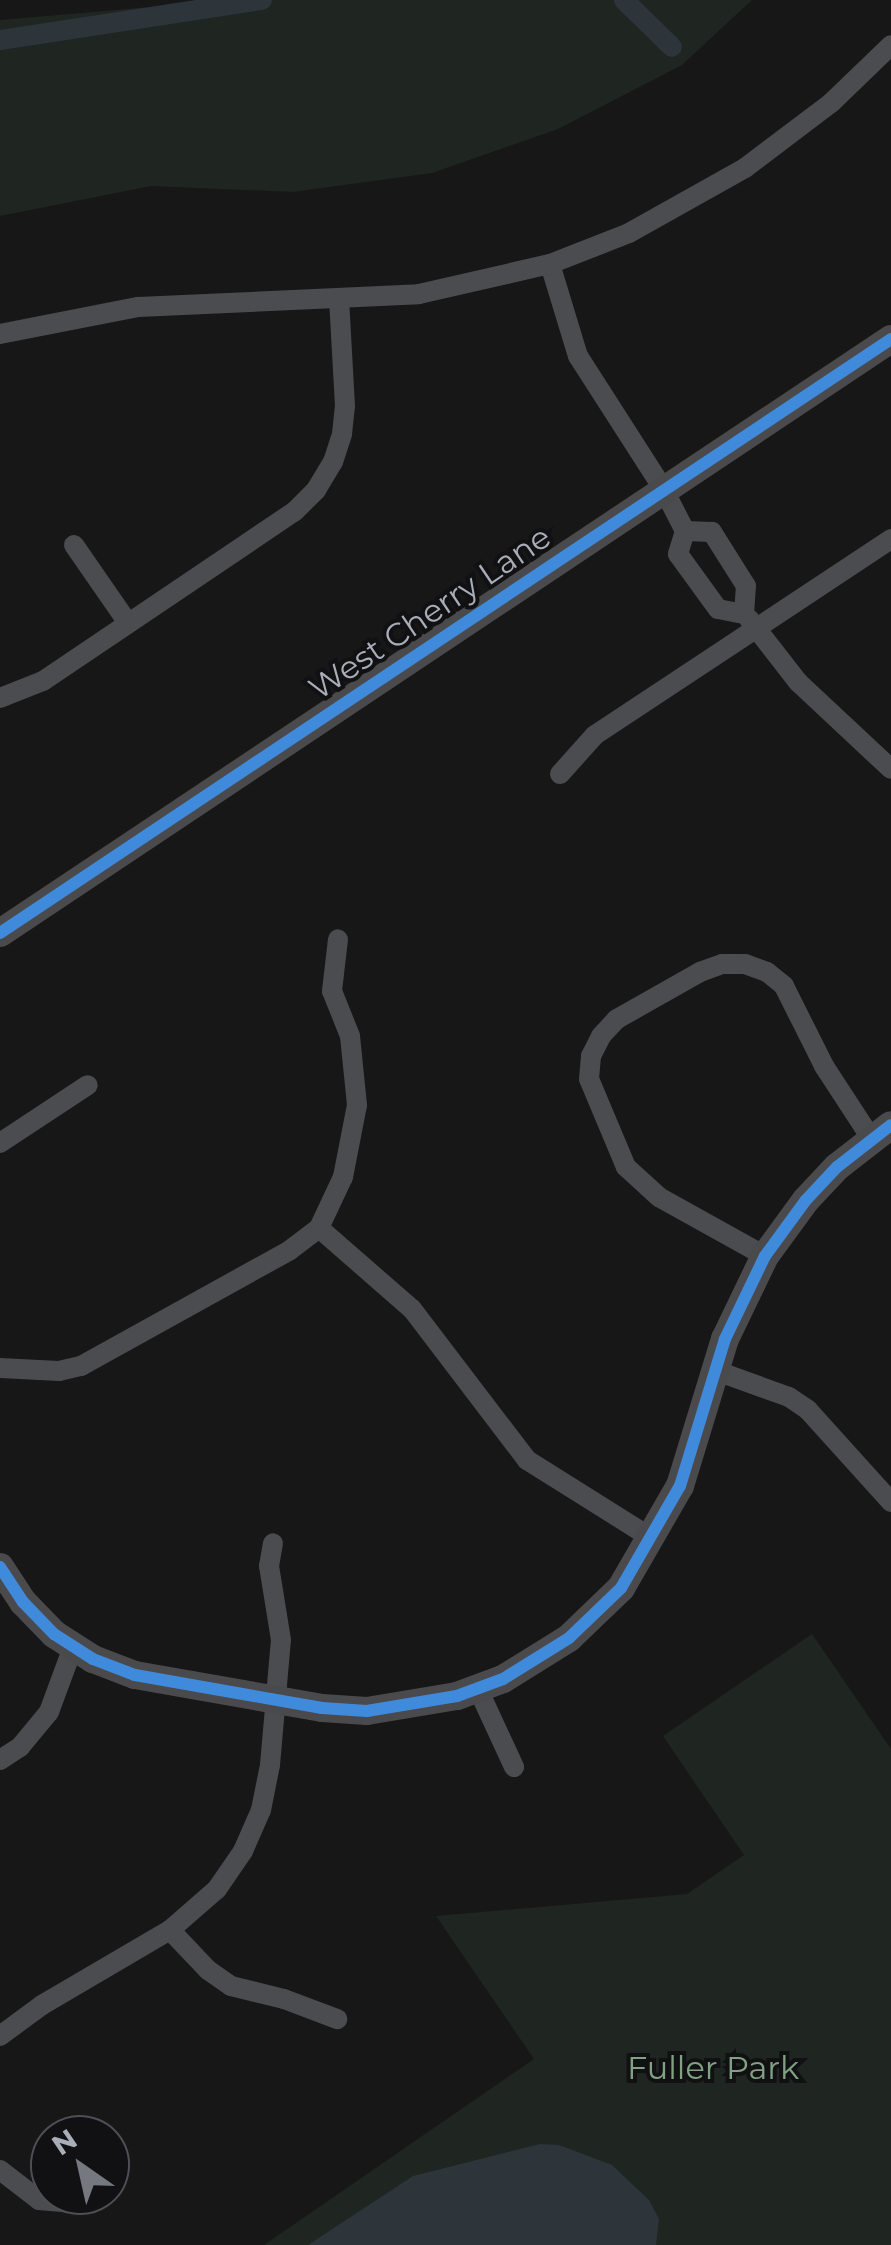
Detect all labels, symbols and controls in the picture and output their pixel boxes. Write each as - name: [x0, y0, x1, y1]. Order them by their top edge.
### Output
- street label: West Cherry Lane: [302, 518, 558, 708]
- park label: Fuller Park: [627, 2049, 799, 2087]
- north arrow: [30, 2115, 130, 2215]
- text: N: [45, 2121, 83, 2162]

